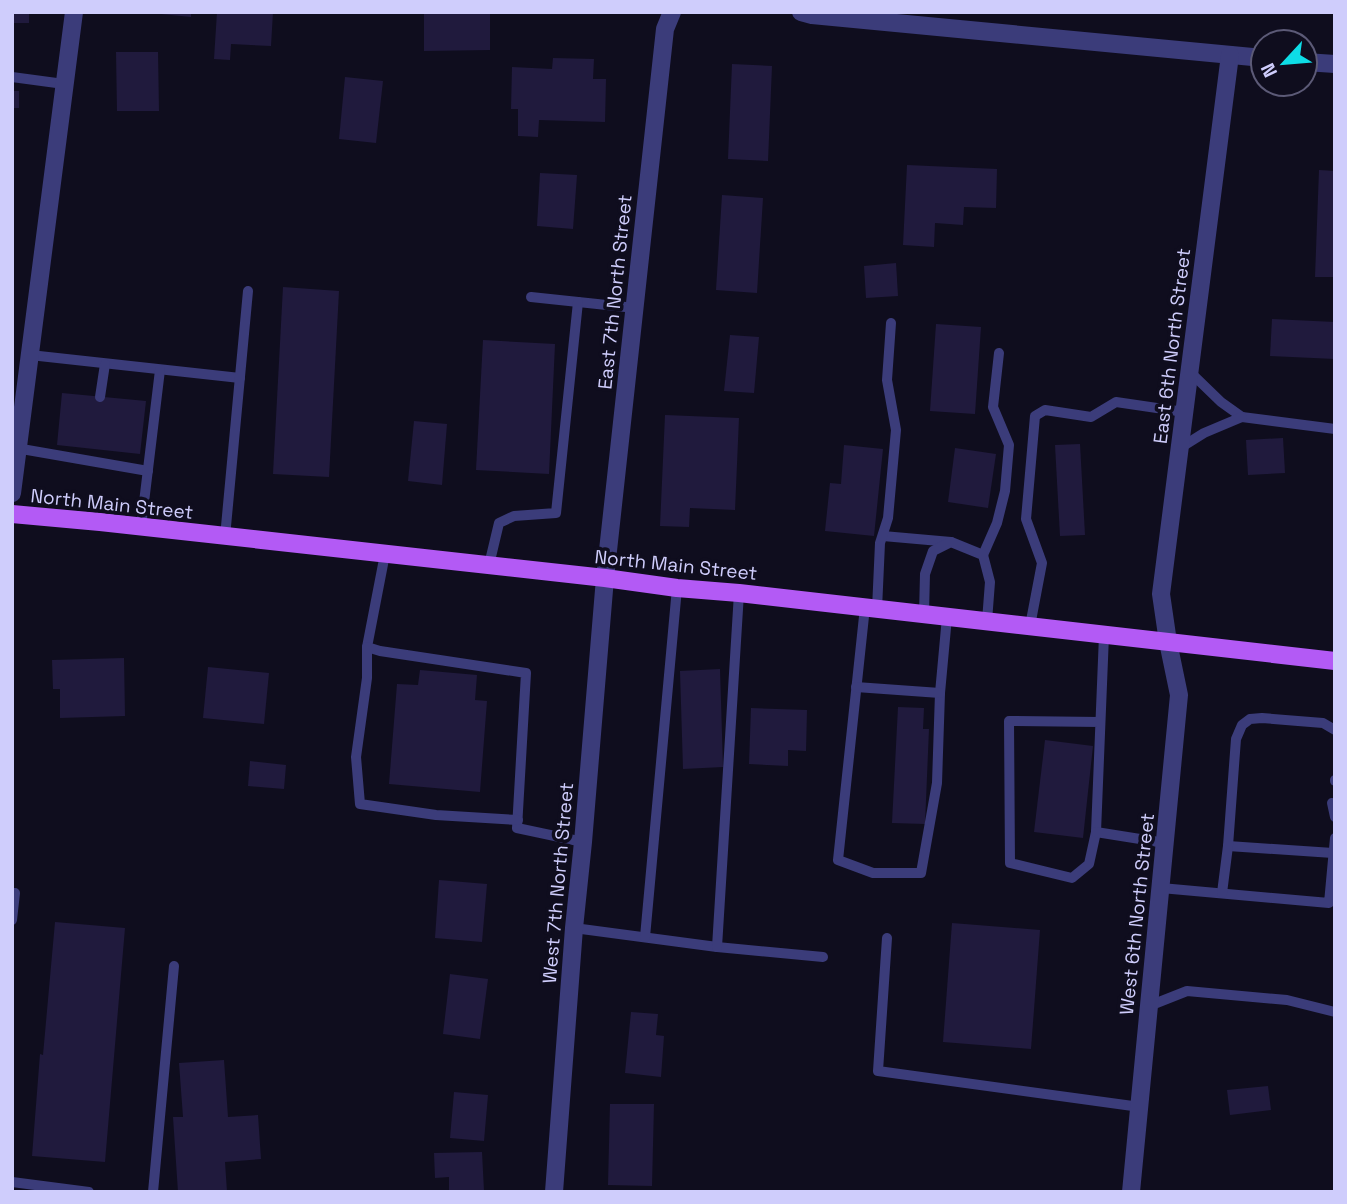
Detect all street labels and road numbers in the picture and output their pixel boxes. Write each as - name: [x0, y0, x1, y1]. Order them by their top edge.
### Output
- street label: East 7th North Street: [592, 193, 638, 391]
- street label: East 6th North Street: [1148, 247, 1196, 445]
- street label: North Main Street: [29, 483, 195, 525]
- street label: North Main Street: [593, 544, 759, 586]
- street label: West 7th North Street: [537, 781, 579, 985]
- street label: West 6th North Street: [1114, 812, 1160, 1016]

